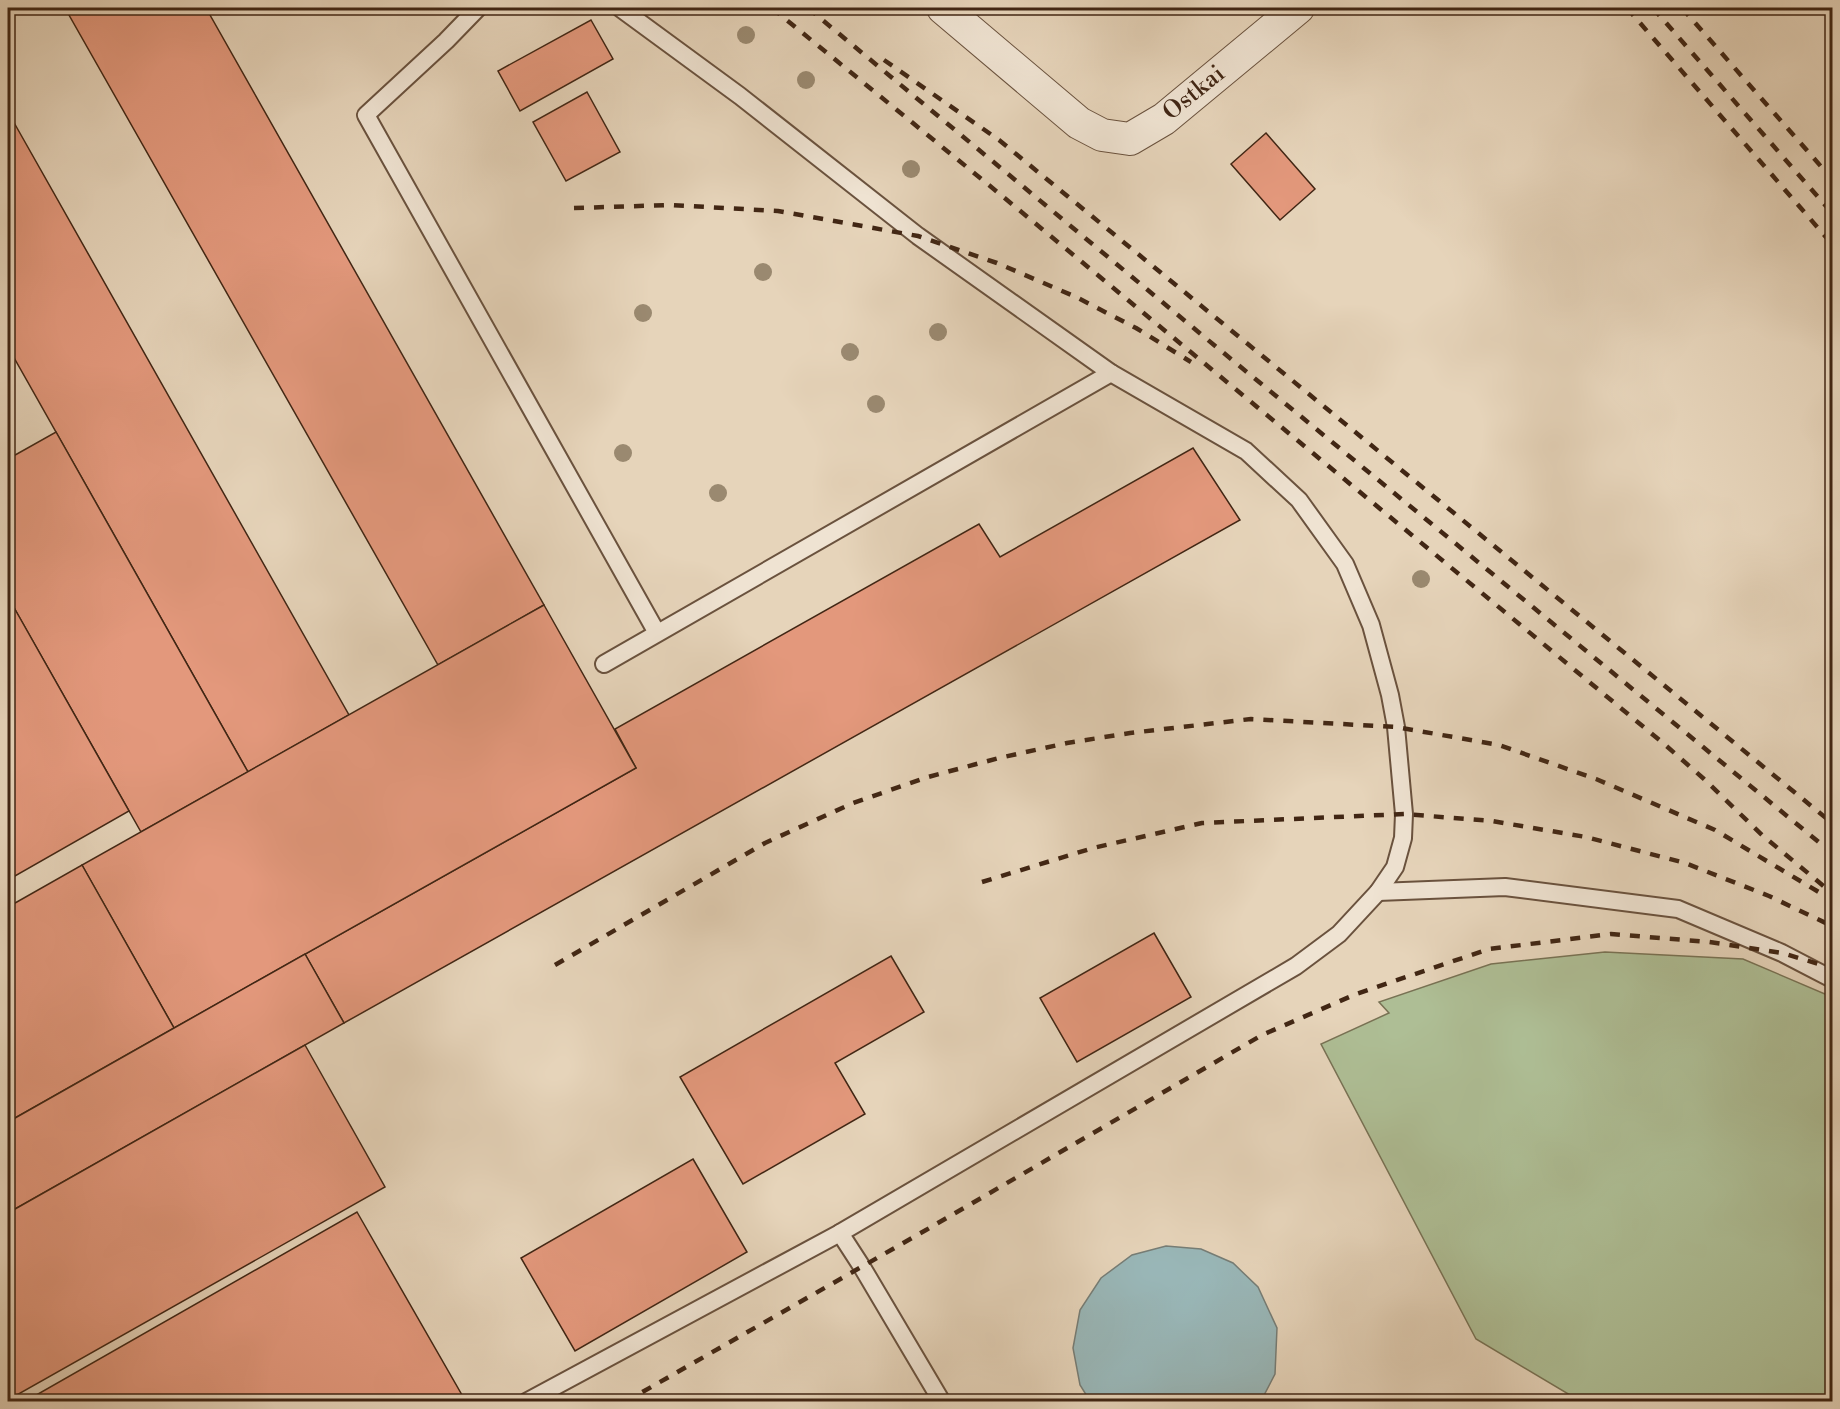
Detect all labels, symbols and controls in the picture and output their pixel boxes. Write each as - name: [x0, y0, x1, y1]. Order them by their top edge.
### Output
- street label: Ostkai: [1157, 59, 1231, 127]

